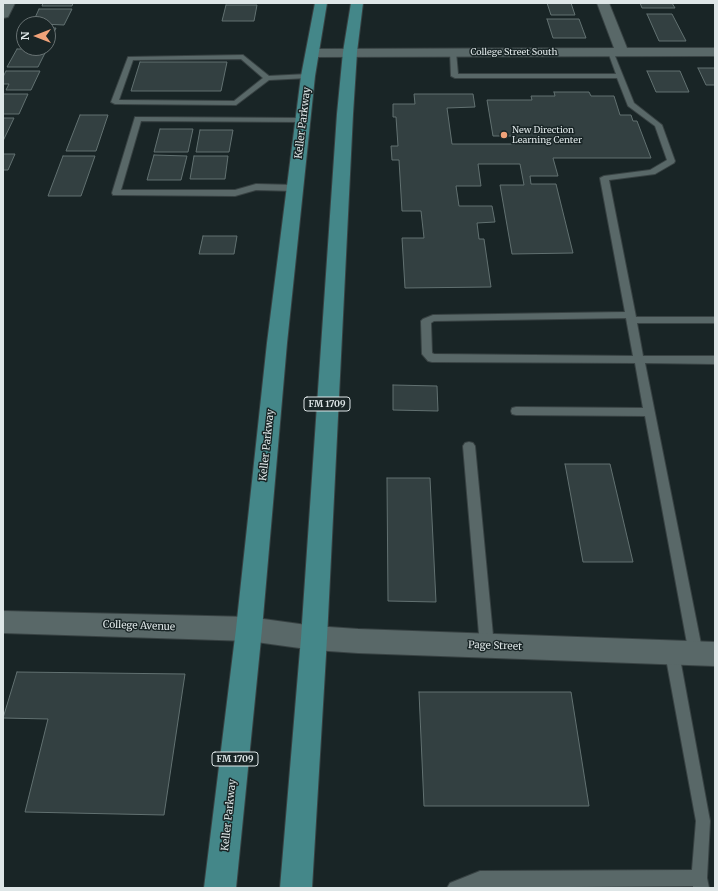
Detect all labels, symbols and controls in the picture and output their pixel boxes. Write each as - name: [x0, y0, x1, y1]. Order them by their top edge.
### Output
- north arrow: [16, 16, 56, 56]
- text: N: [18, 32, 32, 40]
- street label: College Street South: [471, 47, 557, 57]
- street label: Keller Parkway: [293, 86, 313, 160]
- place label: New Direction Learning Center: [512, 125, 582, 146]
- marker: New Direction Learning Center: [499, 130, 509, 140]
- road number: FM 1709: [304, 397, 350, 411]
- street label: Keller Parkway: [257, 409, 277, 481]
- street label: College Avenue: [103, 619, 175, 633]
- street label: Page Street: [468, 639, 522, 653]
- road number: FM 1709: [212, 752, 258, 766]
- street label: Keller Parkway: [219, 779, 239, 851]

